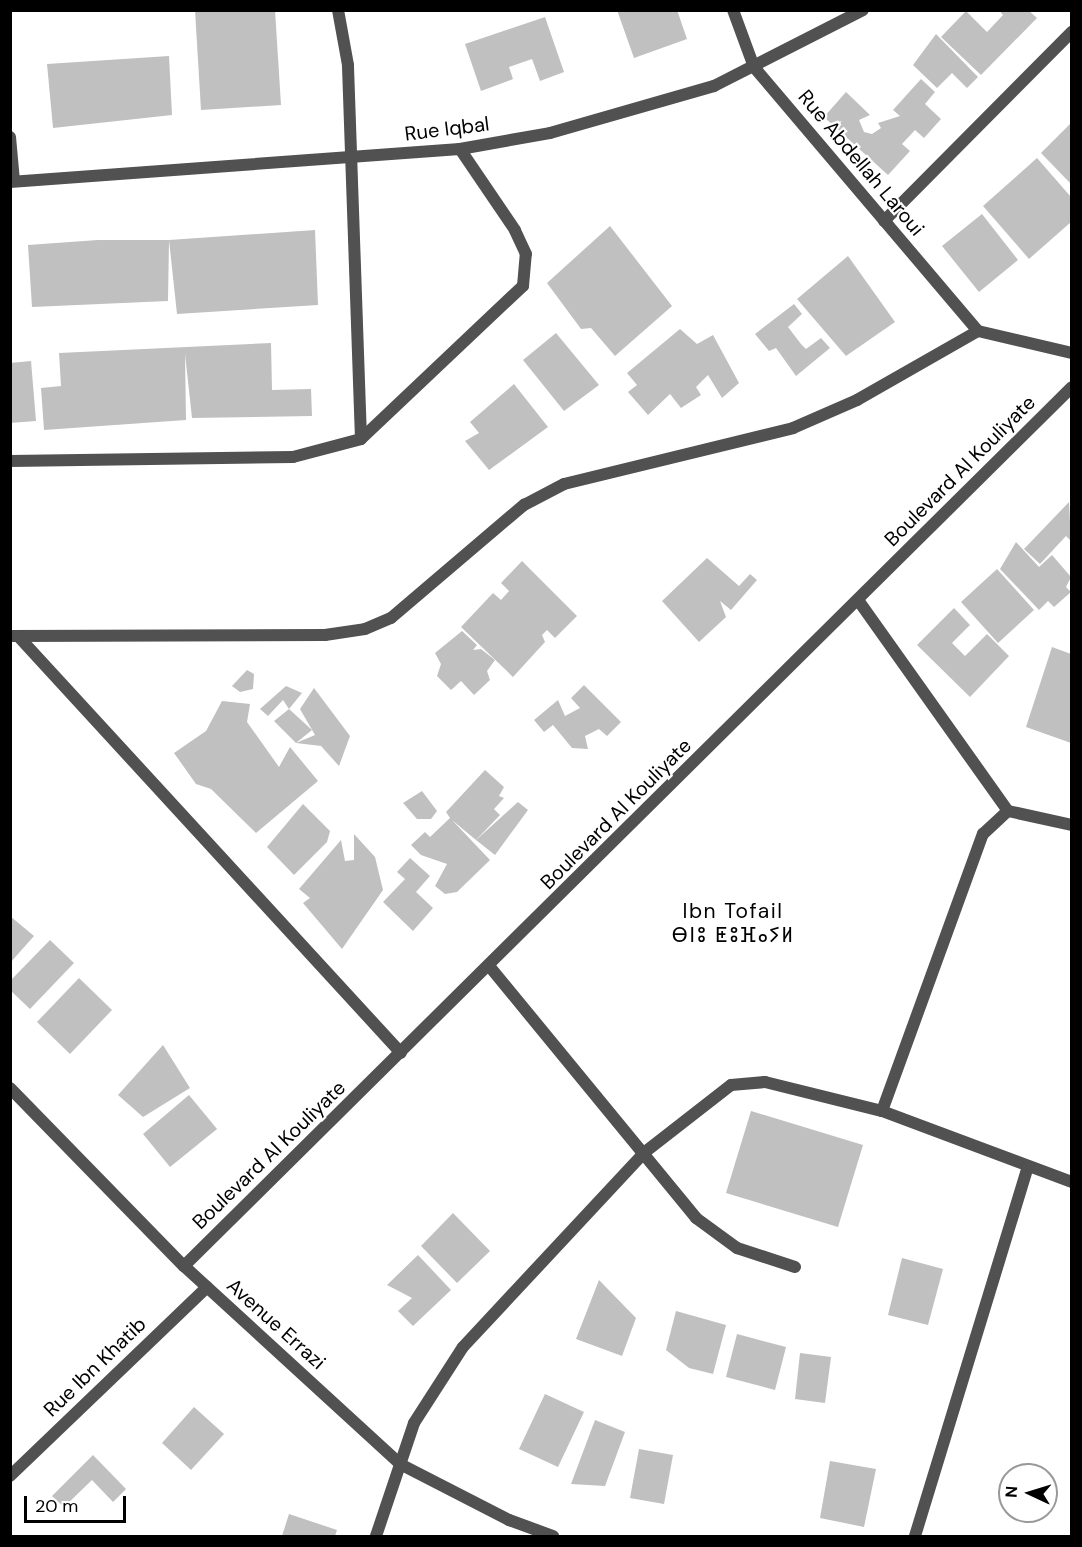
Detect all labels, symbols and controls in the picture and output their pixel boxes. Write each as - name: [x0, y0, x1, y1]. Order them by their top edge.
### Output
- street label: Rue Abdellah Laroui: [793, 85, 929, 241]
- street label: Rue Iqbal: [403, 112, 491, 146]
- street label: Boulevard Al Kouliyate: [880, 391, 1040, 551]
- street label: Boulevard Al Kouliyate: [536, 734, 696, 894]
- district label: Ibn Tofail ⴱⵏⵓ ⵟⵓⴼⴰⵢⵍ: [679, 898, 787, 948]
- street label: Boulevard Al Kouliyate: [188, 1076, 350, 1234]
- street label: Avenue Errazi: [222, 1274, 330, 1374]
- street label: Rue Ibn Khatib: [39, 1312, 151, 1422]
- north arrow: [998, 1463, 1058, 1523]
- scale bar: [27, 1484, 129, 1522]
- text: N: [1001, 1485, 1022, 1498]
- text: 20 m: [35, 1494, 78, 1518]

